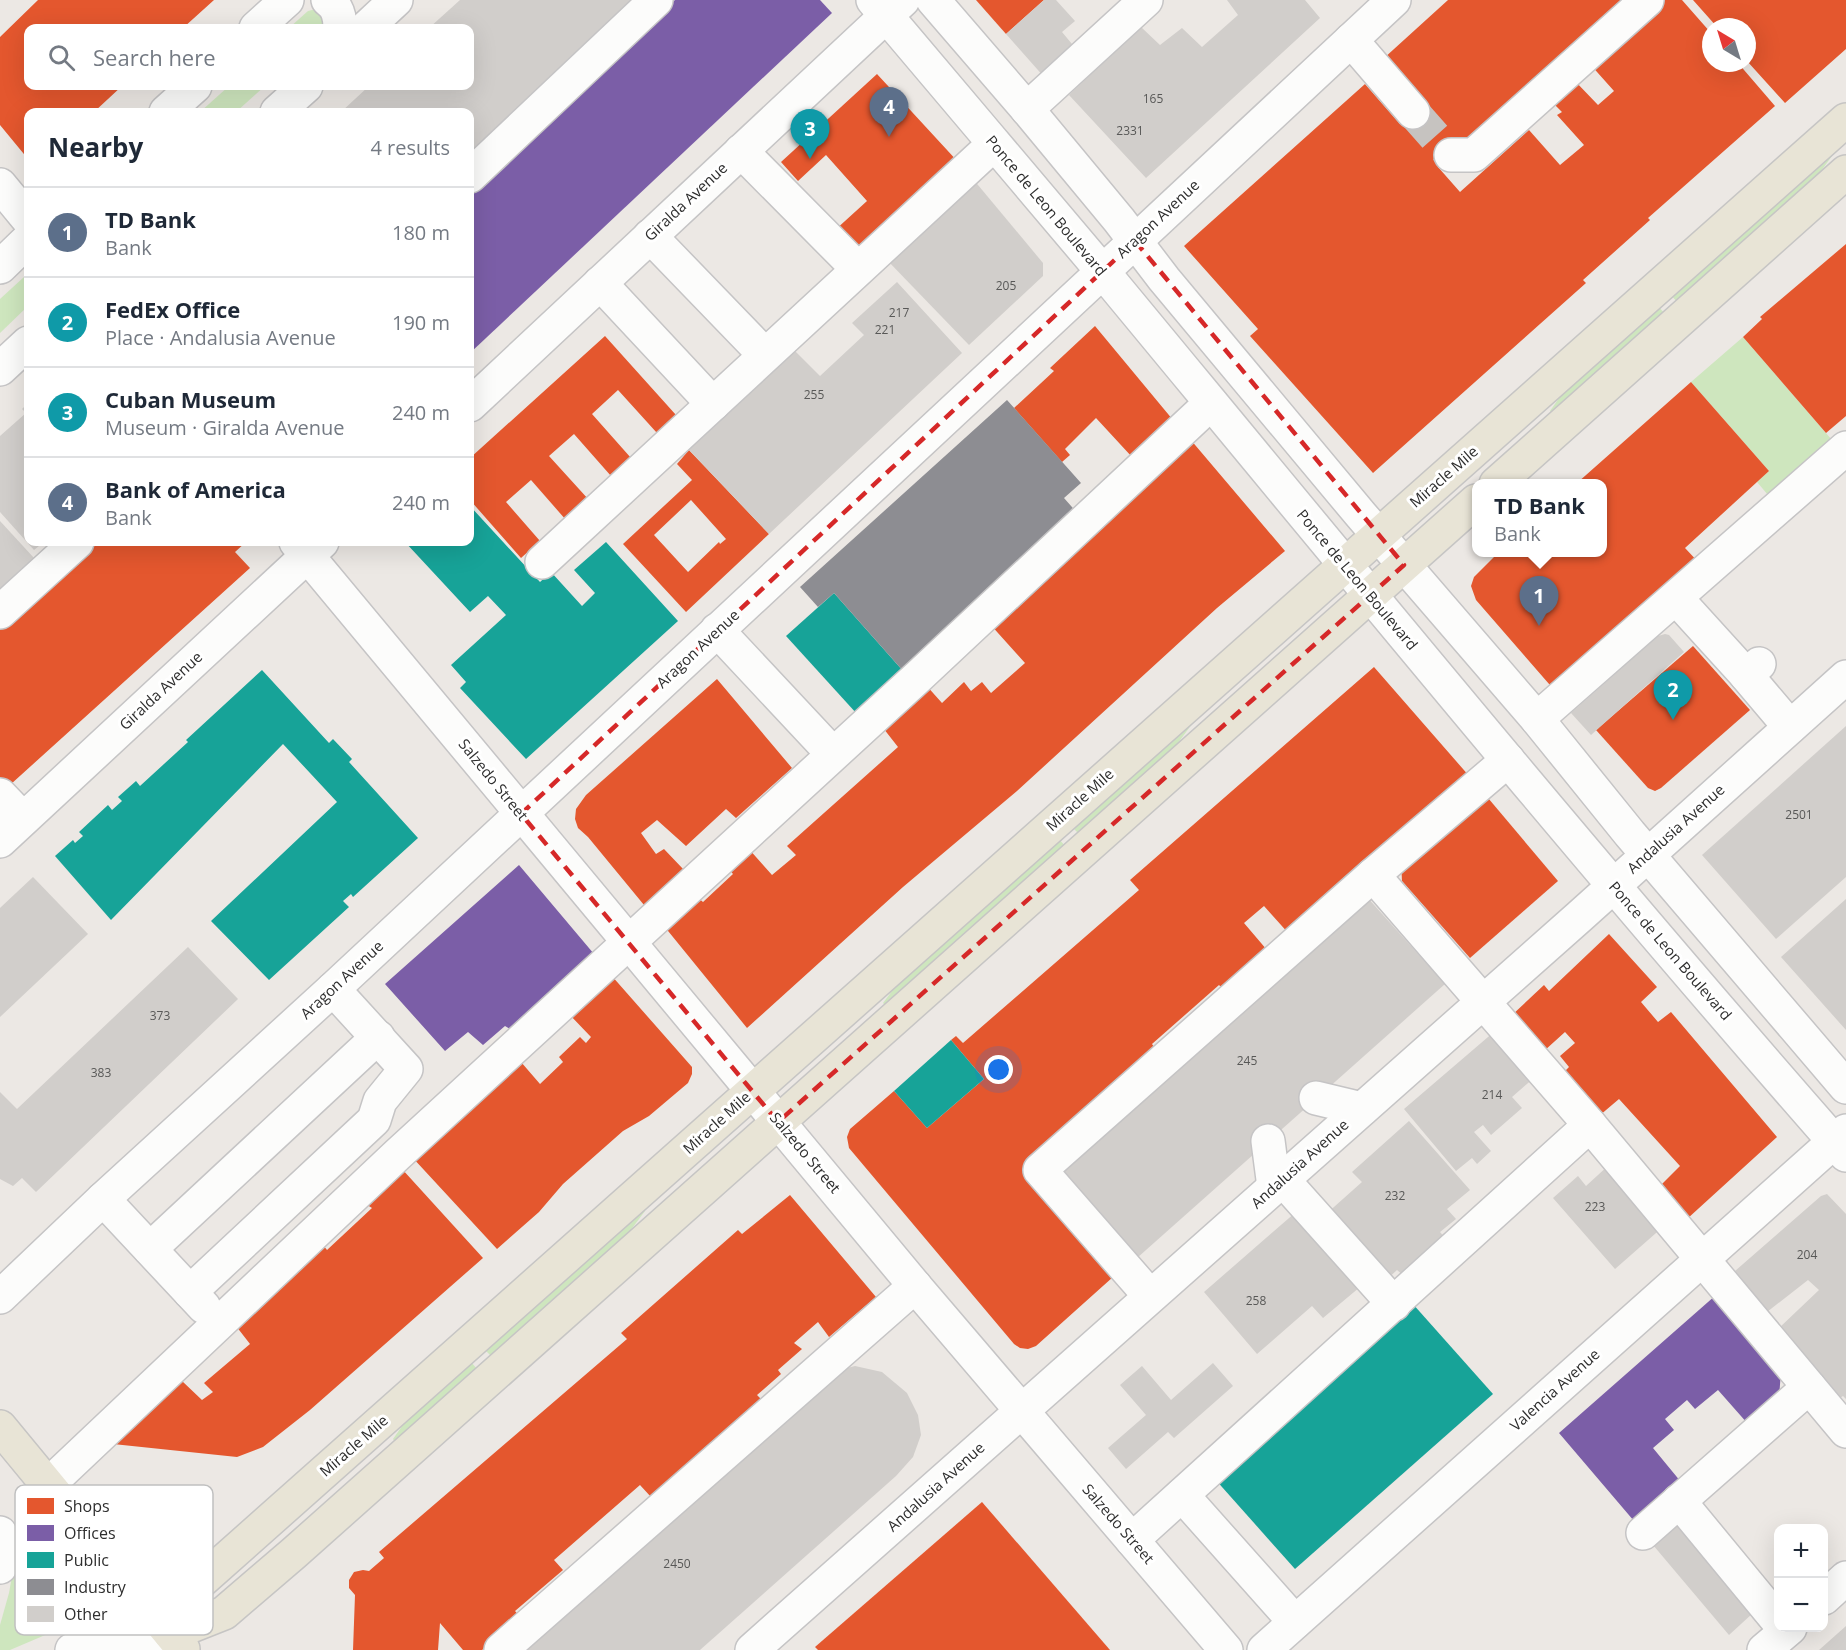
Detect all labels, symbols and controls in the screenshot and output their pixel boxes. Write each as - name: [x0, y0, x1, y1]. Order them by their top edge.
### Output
- north arrow: [1702, 18, 1756, 72]
- search box: [24, 24, 474, 90]
- icon: search: [45, 41, 78, 74]
- text: Search here: [93, 42, 216, 72]
- pin: 4: [870, 88, 908, 137]
- house number: 165: [1143, 90, 1163, 107]
- pin: 3: [790, 110, 830, 159]
- house number: 2331: [1116, 122, 1144, 139]
- text: Nearby: [48, 129, 143, 165]
- street label: Ponce de Leon Boulevard: [982, 131, 1112, 280]
- text: 4 results: [370, 134, 450, 161]
- street label: Giralda Avenue: [640, 158, 731, 245]
- street label: Aragon Avenue: [1112, 175, 1203, 262]
- text: TD Bank: [105, 204, 196, 234]
- text: 1: [62, 219, 73, 246]
- text: 180 m: [392, 219, 450, 246]
- text: Bank: [105, 234, 152, 261]
- house number: 205: [996, 277, 1016, 294]
- text: FedEx Office: [105, 294, 240, 324]
- house number: 217: [889, 304, 909, 321]
- text: 2: [62, 309, 73, 336]
- text: 190 m: [392, 309, 450, 336]
- house number: 221: [875, 321, 895, 338]
- text: Place · Andalusia Avenue: [105, 324, 336, 351]
- text: Cuban Museum: [105, 384, 276, 414]
- house number: 255: [804, 386, 824, 403]
- text: 3: [62, 399, 73, 426]
- text: 240 m: [392, 399, 450, 426]
- text: Museum · Giralda Avenue: [105, 414, 345, 441]
- street label: Miracle Mile: [1405, 441, 1482, 512]
- text: Bank of America: [105, 474, 286, 504]
- popup: [1472, 479, 1607, 557]
- text: 4: [62, 489, 73, 516]
- text: 240 m: [392, 489, 450, 516]
- text: TD Bank: [1494, 490, 1585, 520]
- text: Bank: [105, 504, 152, 531]
- street label: Ponce de Leon Boulevard: [1293, 505, 1423, 654]
- text: Bank: [1494, 520, 1541, 547]
- pin: 1: [1520, 576, 1558, 626]
- street label: Aragon Avenue: [652, 605, 743, 692]
- street label: Giralda Avenue: [115, 647, 206, 734]
- pin: 2: [1654, 670, 1692, 720]
- street label: Salzedo Street: [455, 734, 533, 824]
- street label: Miracle Mile: [1041, 764, 1117, 835]
- street label: Andalusia Avenue: [1622, 779, 1728, 877]
- house number: 2501: [1785, 806, 1813, 823]
- street label: Ponce de Leon Boulevard: [1605, 877, 1737, 1024]
- street label: Aragon Avenue: [296, 936, 387, 1023]
- house number: 373: [150, 1007, 170, 1024]
- house number: 245: [1237, 1052, 1257, 1069]
- your location: [984, 1055, 1013, 1084]
- house number: 383: [91, 1064, 111, 1081]
- house number: 214: [1482, 1086, 1502, 1103]
- street label: Miracle Mile: [678, 1087, 754, 1158]
- street label: Salzedo Street: [766, 1108, 846, 1197]
- street label: Andalusia Avenue: [1246, 1114, 1352, 1212]
- house number: 232: [1385, 1187, 1405, 1204]
- house number: 223: [1585, 1198, 1605, 1215]
- house number: 204: [1797, 1246, 1817, 1263]
- house number: 258: [1246, 1292, 1266, 1309]
- street label: Valencia Avenue: [1505, 1344, 1603, 1435]
- street label: Miracle Mile: [315, 1410, 392, 1481]
- street label: Andalusia Avenue: [882, 1437, 988, 1535]
- street label: Salzedo Street: [1078, 1479, 1159, 1568]
- legend: [15, 1485, 213, 1635]
- text: Shops: [64, 1495, 110, 1517]
- text: Offices: [64, 1522, 116, 1544]
- map controls: [1774, 1524, 1828, 1632]
- button: +: [1774, 1524, 1828, 1578]
- text: Public: [64, 1549, 109, 1571]
- house number: 2450: [663, 1555, 691, 1572]
- text: Industry: [64, 1576, 127, 1598]
- button: −: [1774, 1578, 1828, 1632]
- text: Other: [64, 1603, 108, 1625]

